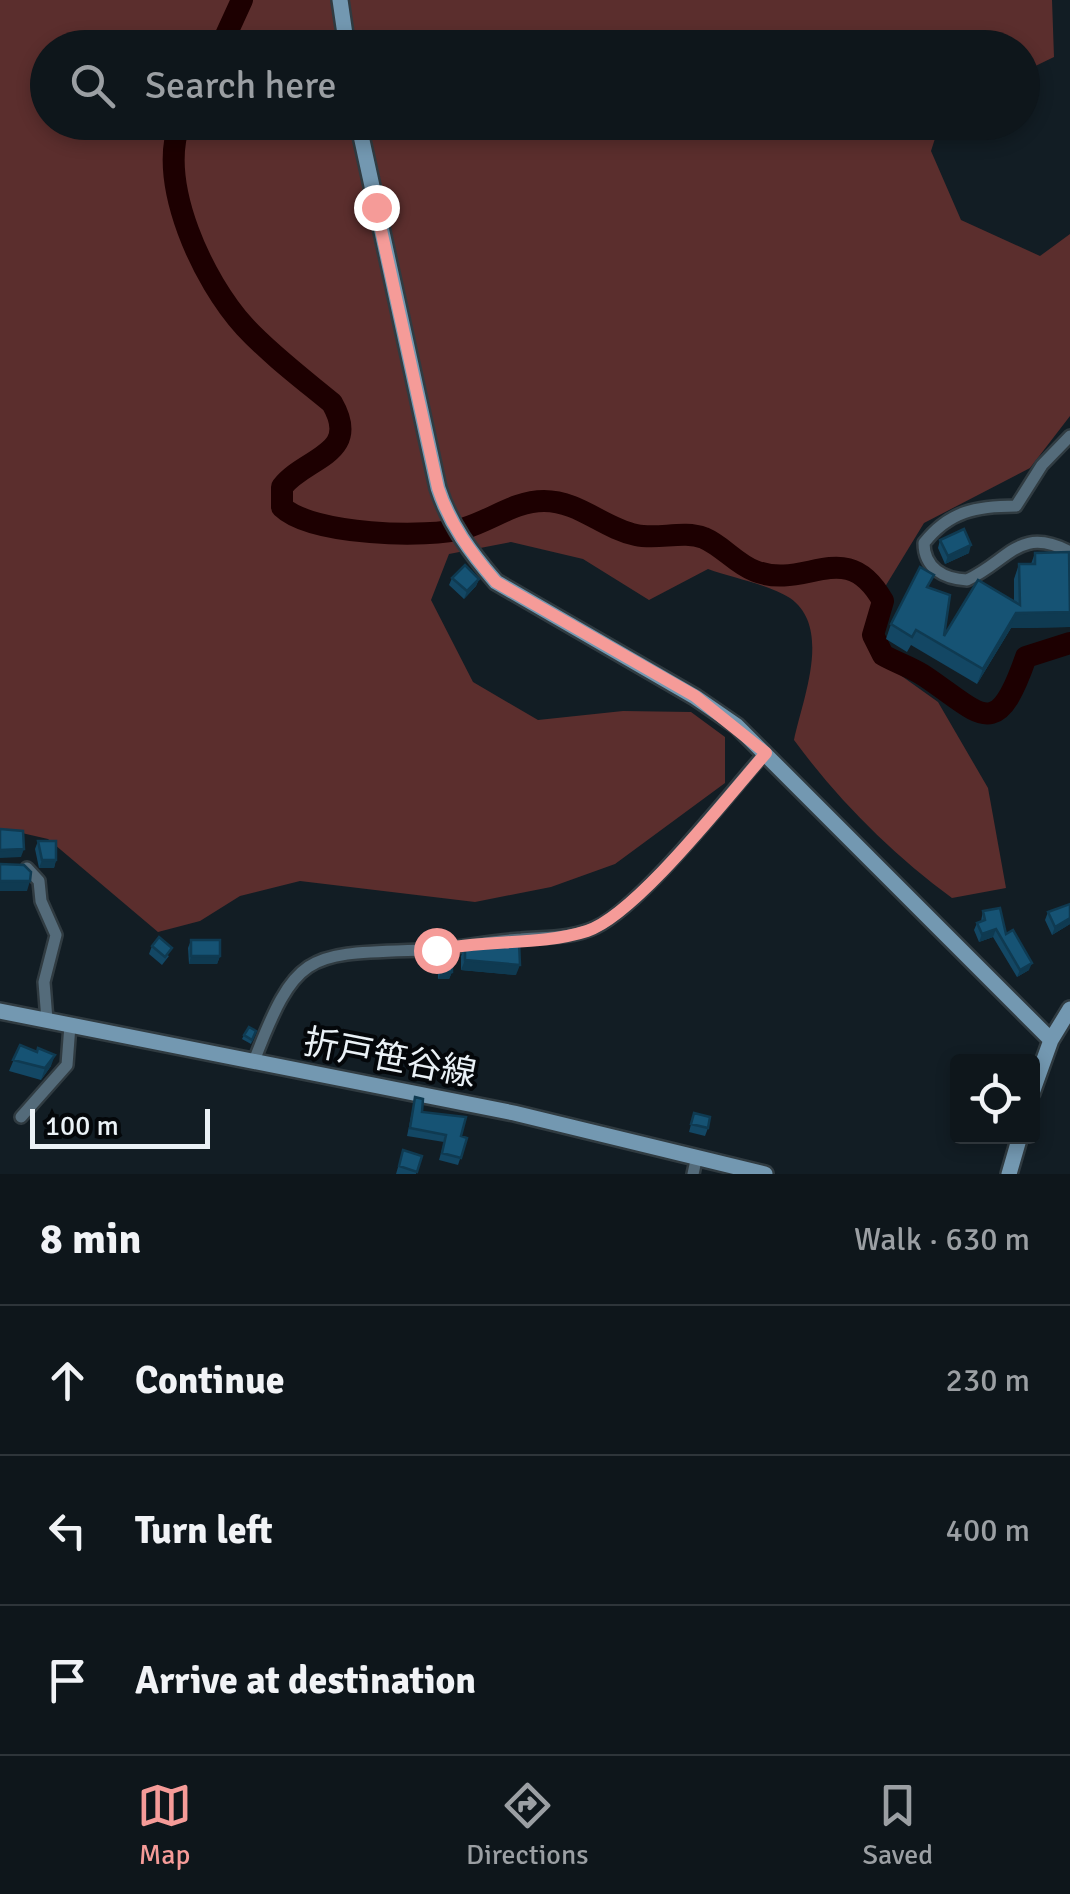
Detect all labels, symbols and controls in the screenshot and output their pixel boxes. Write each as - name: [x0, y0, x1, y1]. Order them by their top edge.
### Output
- search box: [30, 30, 1040, 140]
- icon: search: [65, 58, 120, 113]
- text: Search here: [145, 62, 337, 109]
- route end: [354, 185, 400, 231]
- route start: [414, 928, 460, 974]
- street label: 折戸笹谷線: [300, 1020, 480, 1096]
- map controls: [950, 1054, 1040, 1144]
- button: locate: [950, 1054, 1040, 1144]
- scale bar: [30, 1104, 210, 1148]
- text: 100 m: [45, 1109, 119, 1143]
- text: 8 min: [40, 1214, 141, 1265]
- text: Walk · 630 m: [854, 1220, 1030, 1259]
- icon: ahead: [40, 1353, 95, 1408]
- text: Continue: [135, 1357, 285, 1404]
- text: 230 m: [946, 1361, 1030, 1400]
- icon: left: [40, 1503, 95, 1558]
- text: Turn left: [135, 1507, 273, 1554]
- text: 400 m: [946, 1511, 1030, 1550]
- icon: arrive: [40, 1653, 95, 1708]
- text: Arrive at destination: [135, 1657, 476, 1704]
- tab: Map: [137, 1778, 192, 1872]
- tab: Directions: [466, 1778, 588, 1872]
- tab: Saved: [862, 1778, 933, 1872]

